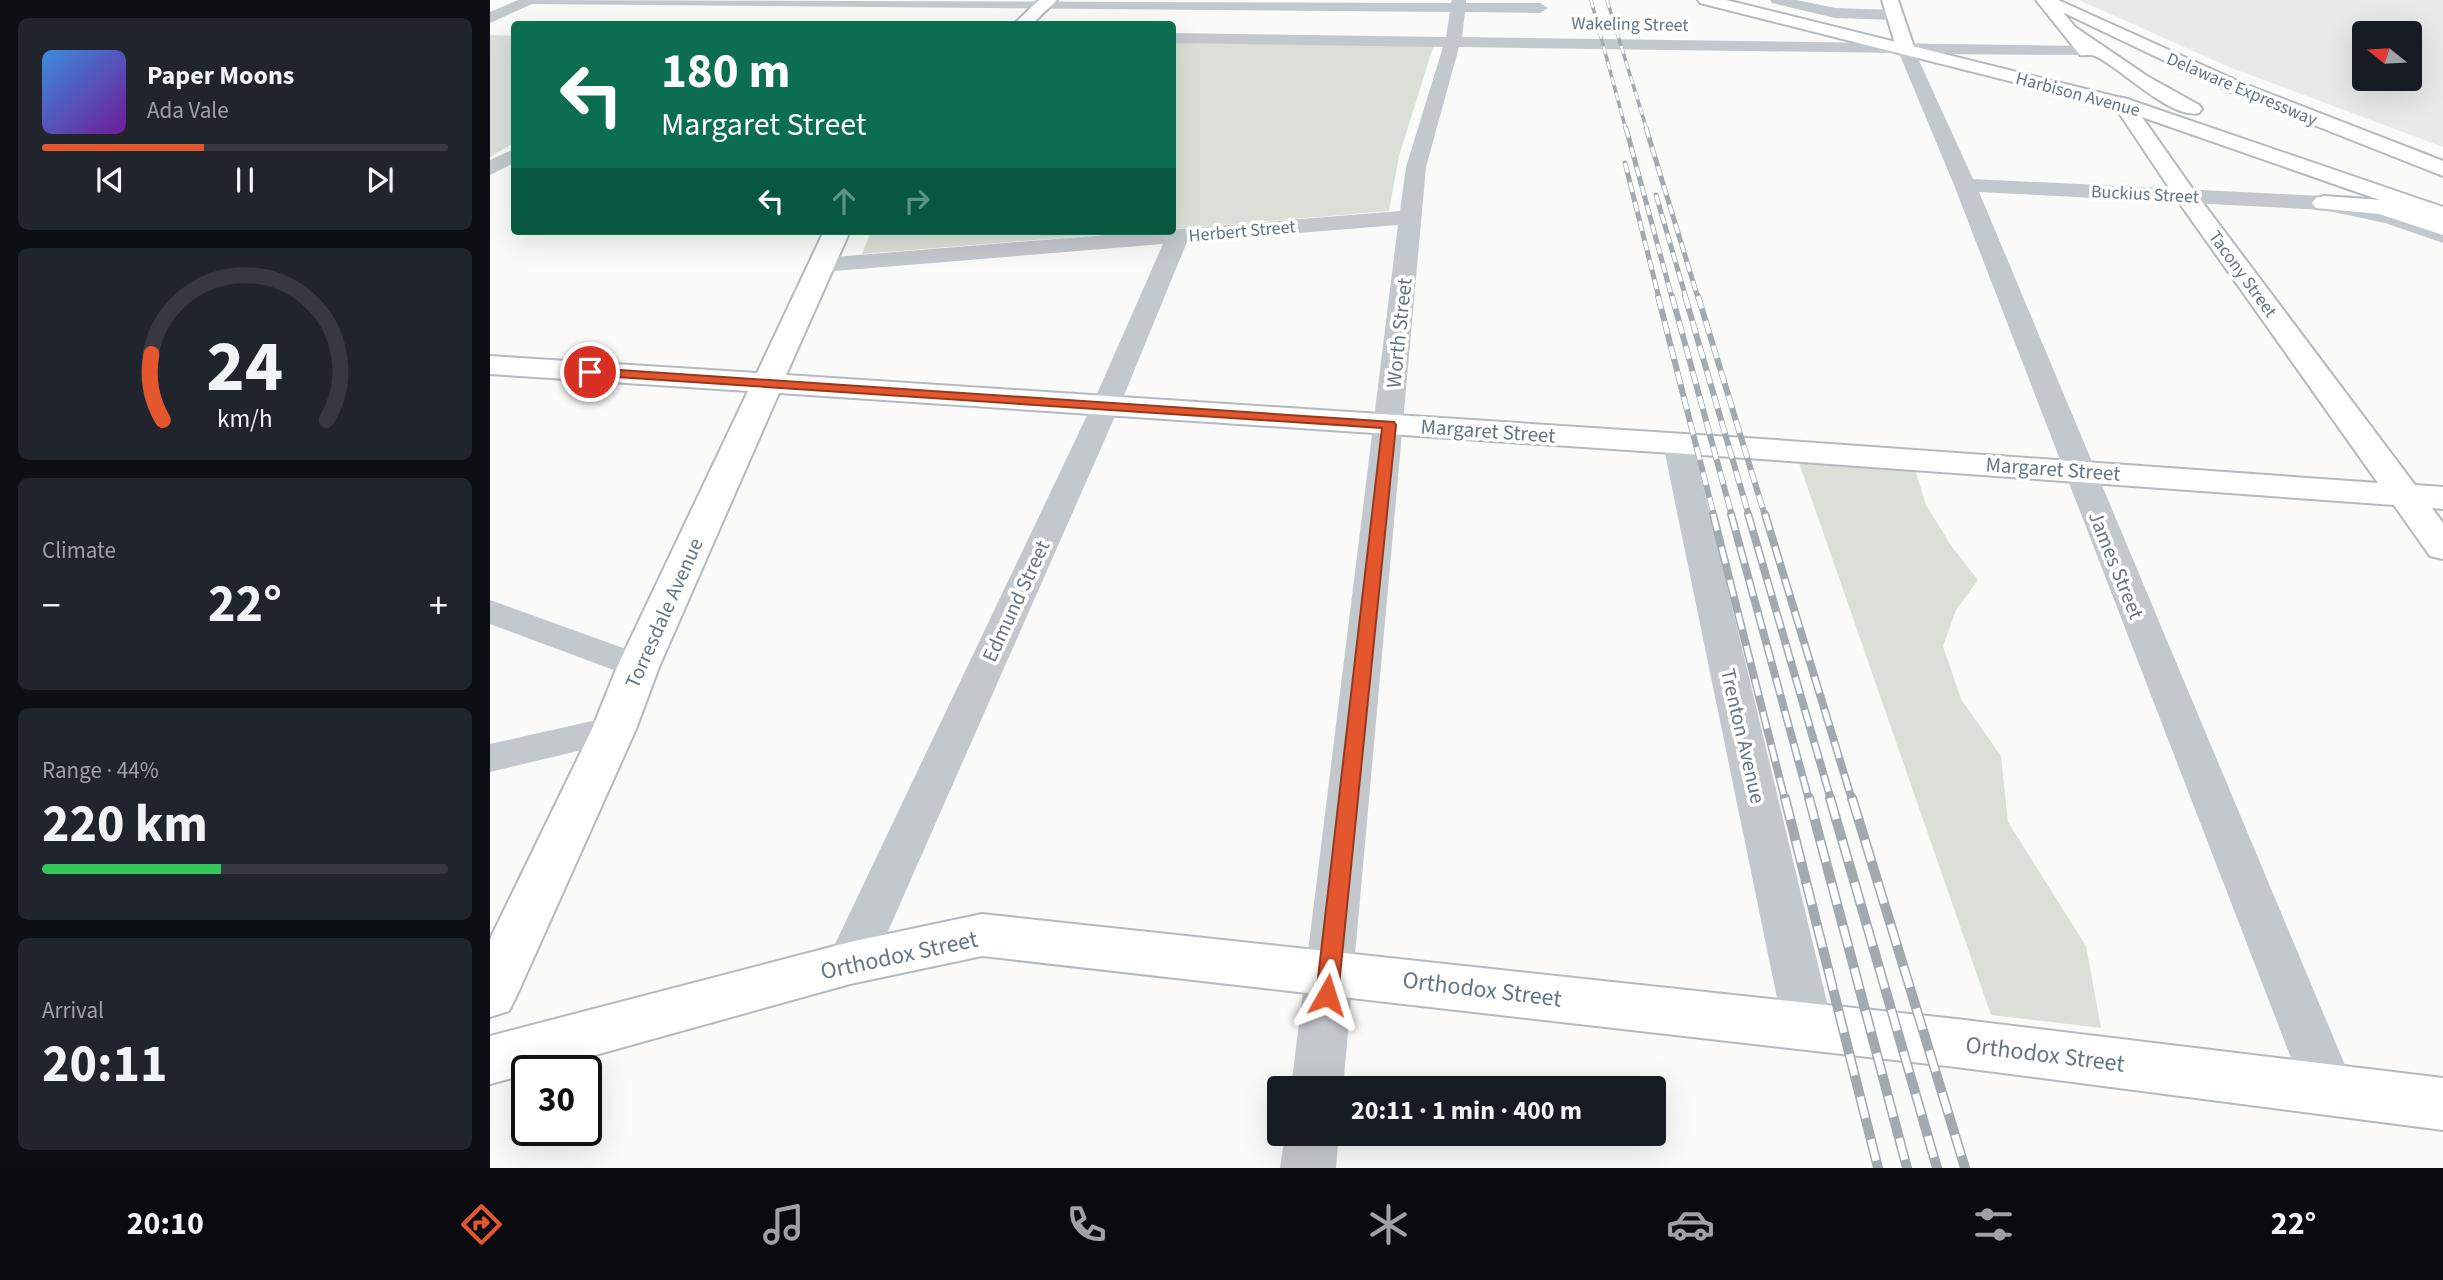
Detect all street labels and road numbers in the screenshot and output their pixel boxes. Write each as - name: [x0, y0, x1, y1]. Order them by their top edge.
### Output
- street label: Wakeling Street: [1571, 11, 1689, 38]
- street label: Delaware Expressway: [2163, 46, 2321, 133]
- street label: Harbison Avenue: [2013, 66, 2143, 123]
- street label: Buckius Street: [2090, 179, 2200, 210]
- street label: Herbert Street: [1188, 214, 1296, 249]
- street label: Tacony Street: [2203, 226, 2283, 323]
- street label: Worth Street: [1378, 276, 1420, 390]
- street label: Margaret Street: [1420, 411, 1556, 451]
- street label: Margaret Street: [1985, 449, 2121, 489]
- street label: James Street: [2081, 506, 2151, 624]
- street label: Torresdale Avenue: [617, 533, 711, 693]
- street label: Edmund Street: [975, 535, 1057, 667]
- street label: Trenton Avenue: [1713, 665, 1773, 807]
- street label: Orthodox Street: [817, 922, 981, 989]
- street label: Orthodox Street: [1400, 962, 1563, 1017]
- street label: Orthodox Street: [1963, 1027, 2126, 1082]

